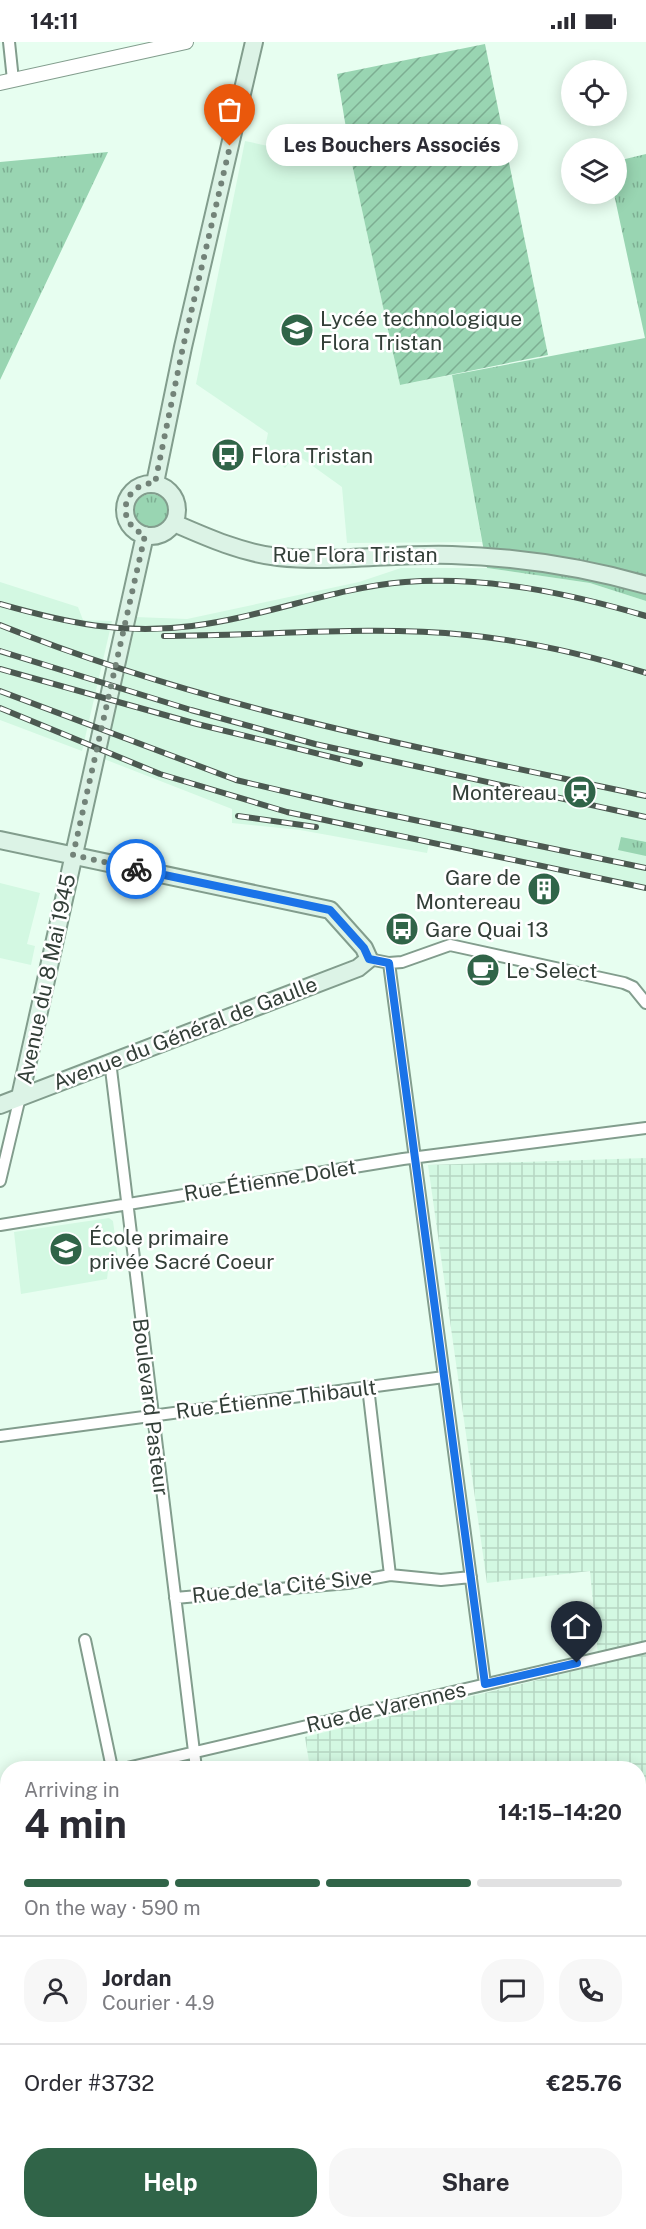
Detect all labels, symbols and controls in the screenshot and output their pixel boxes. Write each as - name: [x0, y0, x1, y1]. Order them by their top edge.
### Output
- text: 14:11: [30, 8, 79, 34]
- map controls: [561, 60, 627, 204]
- button: locate: [561, 60, 627, 126]
- pin: [204, 84, 255, 146]
- icon: bag: [213, 93, 246, 126]
- callout: Les Bouchers Associés: [266, 125, 518, 167]
- text: Les Bouchers Associés: [283, 133, 501, 157]
- button: layers: [561, 138, 627, 204]
- place label: Lycée technologique Flora Tristan: [320, 306, 522, 355]
- school or university icon: Lycée technologique Flora Tristan: [279, 312, 315, 348]
- bus stop icon: Flora Tristan: [210, 437, 246, 473]
- place label: Flora Tristan: [251, 443, 373, 468]
- street label: Rue Flora Tristan: [272, 542, 438, 567]
- station icon: Montereau: [562, 774, 598, 810]
- place label: Montereau: [452, 780, 557, 805]
- courier: [106, 839, 166, 899]
- icon: bike: [120, 853, 153, 886]
- place label: Gare de Montereau: [416, 865, 521, 914]
- building icon: Gare de Montereau: [526, 871, 562, 907]
- street label: Avenue du 8 Mai 1945: [12, 872, 80, 1086]
- bus stop icon: Gare Quai 13: [384, 911, 420, 947]
- place label: Gare Quai 13: [425, 917, 549, 942]
- cafe icon: Le Select: [465, 952, 501, 988]
- place label: Le Select: [506, 958, 597, 983]
- street label: Avenue du Général de Gaulle: [49, 971, 321, 1095]
- street label: Rue Étienne Dolet: [182, 1154, 358, 1206]
- place label: École primaire privée Sacré Coeur: [89, 1225, 275, 1274]
- school or university icon: École primaire privée Sacré Coeur: [48, 1231, 84, 1267]
- street label: Boulevard Pasteur: [128, 1317, 174, 1497]
- street label: Rue Étienne Thibault: [174, 1374, 378, 1424]
- street label: Rue de la Cité Sive: [191, 1564, 373, 1608]
- pin: [551, 1601, 602, 1663]
- icon: home: [560, 1610, 593, 1643]
- street label: Rue de Varennes: [304, 1676, 468, 1738]
- text: Arriving in: [24, 1778, 119, 1802]
- text: 14:15–14:20: [498, 1799, 622, 1825]
- text: 4 min: [24, 1801, 127, 1847]
- text: On the way · 590 m: [24, 1896, 201, 1920]
- button: person: [24, 1959, 87, 2022]
- button: chat: [481, 1959, 544, 2022]
- button: phone: [559, 1959, 622, 2022]
- text: Jordan: [102, 1965, 171, 1991]
- text: Courier · 4.9: [102, 1991, 214, 2015]
- text: Order #3732: [24, 2070, 154, 2096]
- text: €25.76: [547, 2070, 622, 2096]
- button: Help: [24, 2148, 317, 2217]
- button: Share: [329, 2148, 622, 2217]

